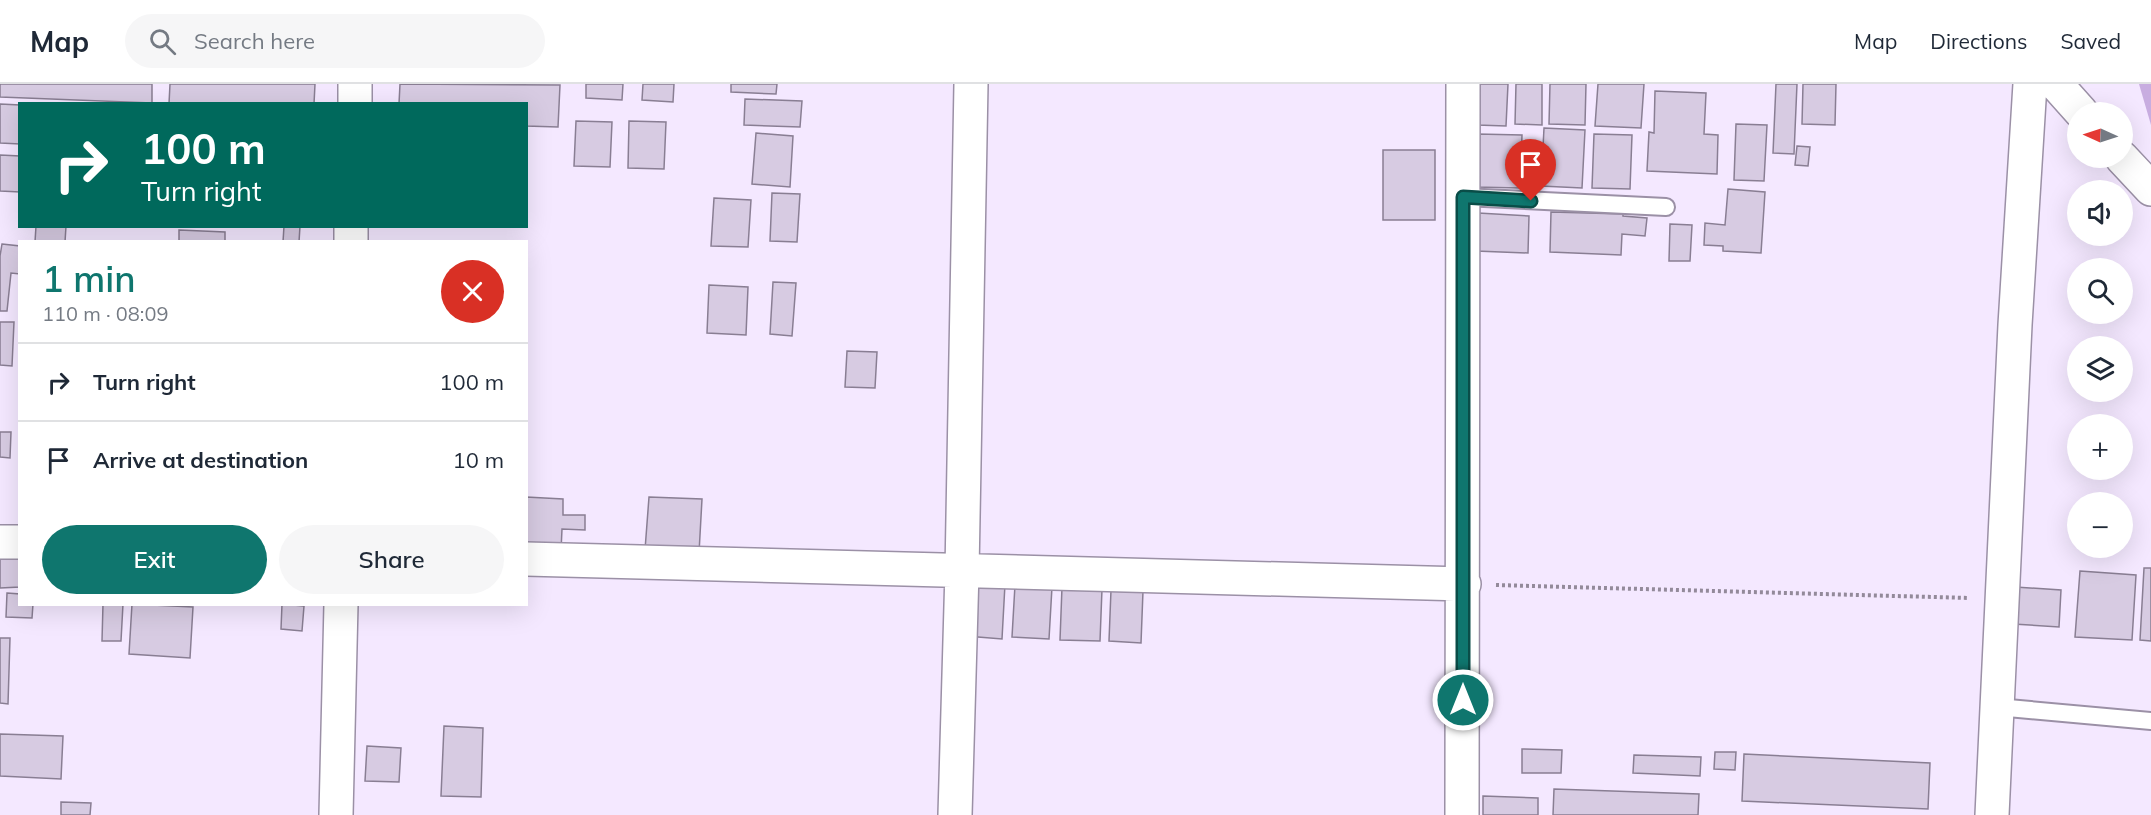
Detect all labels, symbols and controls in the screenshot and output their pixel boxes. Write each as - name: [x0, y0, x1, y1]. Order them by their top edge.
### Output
- search box: [125, 14, 545, 68]
- text: Map: [30, 24, 89, 59]
- icon: search: [146, 25, 179, 58]
- text: Search here: [194, 27, 315, 55]
- text: Map: [1854, 28, 1897, 54]
- text: Directions: [1930, 28, 2027, 54]
- text: Saved: [2060, 28, 2121, 54]
- north arrow: [2067, 102, 2133, 168]
- map controls: [2067, 102, 2133, 558]
- text: 100 m: [141, 122, 266, 175]
- icon: right: [42, 126, 120, 204]
- pin: [1505, 139, 1556, 201]
- icon: arrive: [1514, 148, 1547, 181]
- text: Turn right: [141, 174, 261, 208]
- button: sound: [2067, 180, 2133, 246]
- text: 1 min: [42, 256, 136, 301]
- button: search: [2067, 258, 2133, 324]
- button: close: [441, 260, 504, 323]
- text: 110 m · 08:09: [42, 301, 168, 326]
- button: layers: [2067, 336, 2133, 402]
- icon: right: [42, 366, 75, 399]
- text: Turn right: [93, 368, 196, 396]
- text: 100 m: [439, 368, 504, 396]
- button: +: [2067, 414, 2133, 480]
- icon: arrive: [42, 444, 75, 477]
- text: Arrive at destination: [93, 446, 308, 474]
- text: 10 m: [453, 446, 504, 474]
- button: −: [2067, 492, 2133, 558]
- button: Exit: [42, 525, 267, 594]
- button: Share: [279, 525, 504, 594]
- position arrow: [1431, 668, 1495, 732]

